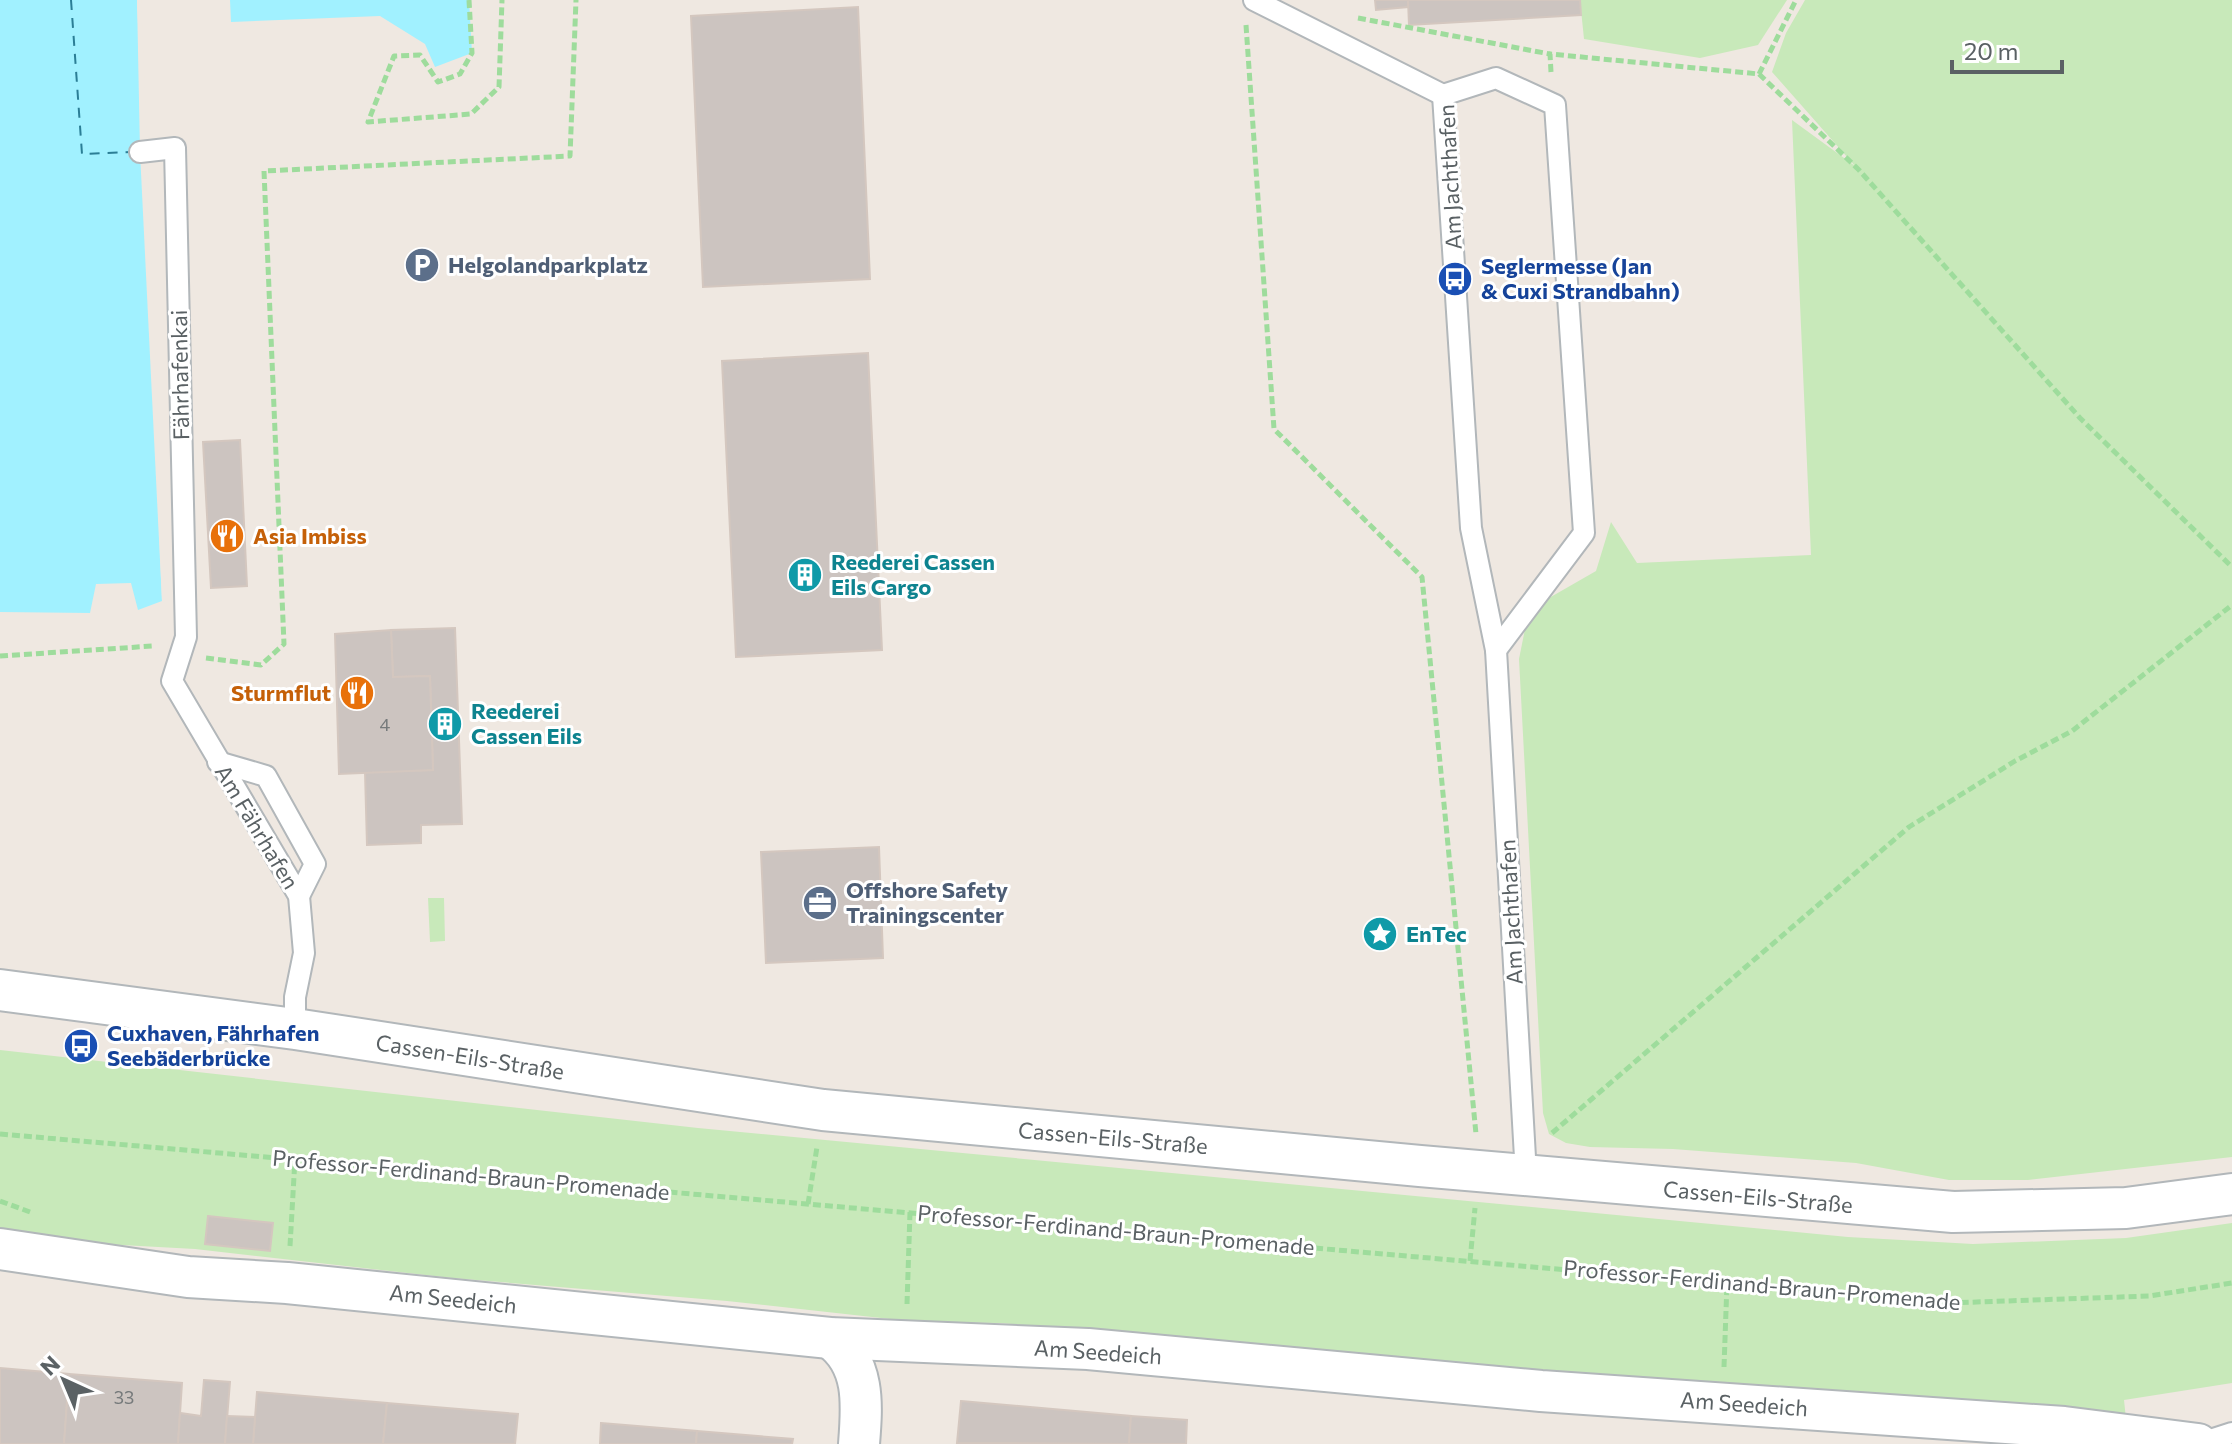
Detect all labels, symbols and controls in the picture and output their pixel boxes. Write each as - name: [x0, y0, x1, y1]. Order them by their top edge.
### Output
- scale bar: [1952, 24, 2062, 74]
- text: 20 m: [1964, 36, 2018, 65]
- street label: Am Jachthafen: [1432, 104, 1467, 250]
- parking icon: Helgolandparkplatz: [403, 246, 441, 284]
- place label: Helgolandparkplatz: [448, 251, 648, 278]
- place label: Seglermesse (Jan & Cuxi Strandbahn): [1481, 252, 1680, 304]
- bus stop icon: Seglermesse (Jan & Cuxi Strandbahn): [1436, 260, 1474, 298]
- street label: Fährhafenkai: [165, 310, 194, 441]
- restaurant icon: Asia Imbiss: [208, 517, 246, 555]
- place label: Asia Imbiss: [253, 522, 367, 549]
- place label: Reederei Cassen Eils Cargo: [831, 548, 995, 600]
- building icon: Reederei Cassen Eils Cargo: [786, 556, 824, 594]
- restaurant icon: Sturmflut: [338, 674, 376, 712]
- place label: Sturmflut: [231, 679, 331, 706]
- place label: Reederei Cassen Eils: [471, 697, 582, 749]
- building icon: Reederei Cassen Eils: [426, 705, 464, 743]
- house number: 4: [380, 713, 391, 735]
- street label: Am Fährhafen: [210, 760, 305, 894]
- street label: Am Jachthafen: [1493, 839, 1528, 985]
- place label: Offshore Safety Trainingscenter: [846, 876, 1008, 928]
- office icon: Offshore Safety Trainingscenter: [801, 884, 839, 922]
- place icon: EnTec: [1361, 915, 1399, 953]
- place label: EnTec: [1406, 920, 1467, 947]
- place label: Cuxhaven, Fährhafen Seebäderbrücke: [107, 1019, 319, 1071]
- bus stop icon: Cuxhaven, Fährhafen Seebäderbrücke: [62, 1027, 100, 1065]
- street label: Cassen-Eils-Straße: [374, 1028, 566, 1085]
- street label: Cassen-Eils-Straße: [1017, 1116, 1209, 1159]
- street label: Professor-Ferdinand-Braun-Promenade: [271, 1144, 671, 1205]
- street label: Cassen-Eils-Straße: [1662, 1175, 1854, 1218]
- street label: Professor-Ferdinand-Braun-Promenade: [916, 1199, 1316, 1260]
- street label: Professor-Ferdinand-Braun-Promenade: [1562, 1254, 1962, 1315]
- street label: Am Seedeich: [388, 1278, 518, 1319]
- street label: Am Seedeich: [1033, 1334, 1163, 1369]
- north arrow: [24, 1340, 104, 1420]
- text: N: [34, 1350, 65, 1381]
- house number: 33: [114, 1386, 134, 1408]
- street label: Am Seedeich: [1679, 1386, 1809, 1421]

